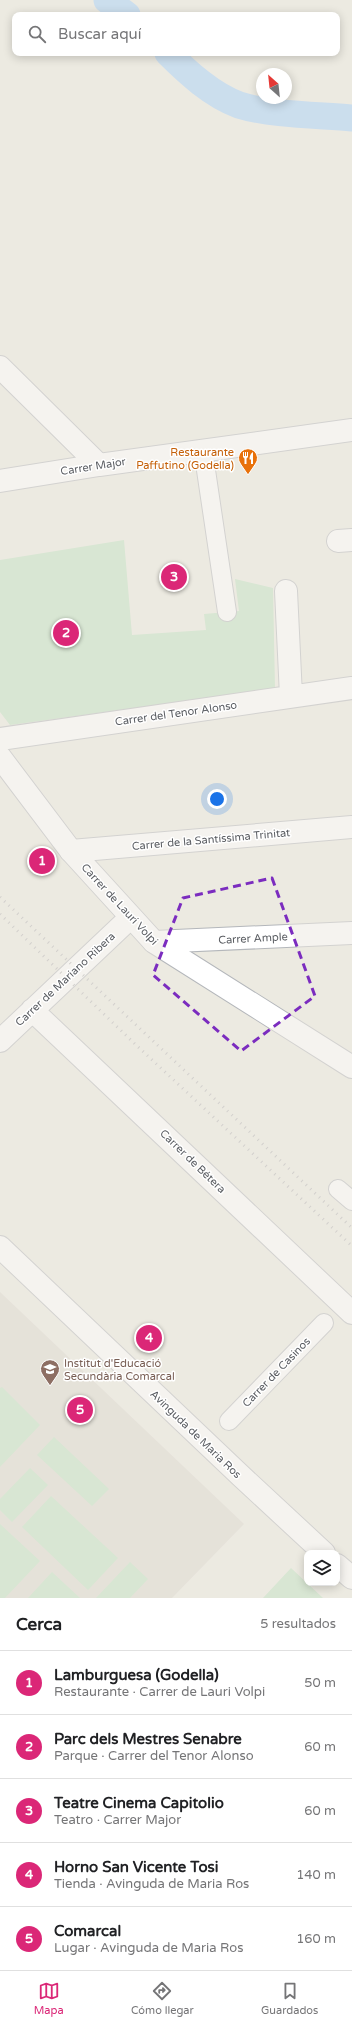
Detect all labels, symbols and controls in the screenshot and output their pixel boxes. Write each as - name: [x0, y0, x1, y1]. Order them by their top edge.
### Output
- search box: [12, 12, 340, 56]
- icon: search: [26, 23, 48, 45]
- text: Buscar aquí: [58, 25, 141, 43]
- north arrow: [256, 68, 292, 104]
- place label: Restaurante Paffutino (Godella): [136, 446, 234, 472]
- restaurant icon: Restaurante Paffutino (Godella): [237, 447, 259, 475]
- street label: Carrer Major: [60, 455, 127, 478]
- pin: 3: [161, 562, 187, 592]
- pin: 2: [53, 618, 79, 648]
- street label: Carrer del Tenor Alonso: [114, 698, 238, 728]
- your location: [207, 789, 227, 809]
- street label: Carrer de la Santíssima Trinitat: [131, 826, 291, 853]
- pin: 1: [29, 846, 55, 876]
- street label: Carrer de Lauri Volpi: [79, 861, 161, 948]
- street label: Carrer de Mariano Ribera: [13, 930, 118, 1029]
- street label: Carrer Ample: [218, 930, 288, 947]
- street label: Carrer de Bétera: [157, 1127, 228, 1196]
- pin: 4: [136, 1323, 162, 1353]
- street label: Carrer de Casinos: [240, 1335, 313, 1410]
- place label: Institut d'Educació Secundària Comarcal: [64, 1357, 175, 1383]
- school or university icon: Institut d'Educació Secundària Comarcal: [39, 1358, 61, 1386]
- street label: Avinguda de Maria Ros: [147, 1388, 244, 1481]
- pin: 5: [67, 1395, 93, 1425]
- map controls: [304, 1550, 340, 1586]
- button: layers: [304, 1550, 340, 1586]
- text: Cerca: [16, 1614, 62, 1635]
- text: 5 resultados: [260, 1616, 336, 1632]
- text: Lamburguesa (Godella): [54, 1666, 219, 1684]
- text: 1: [25, 1675, 33, 1691]
- text: 50 m: [304, 1675, 336, 1691]
- text: Restaurante · Carrer de Lauri Volpi: [54, 1684, 265, 1700]
- text: Parc dels Mestres Senabre: [54, 1730, 242, 1748]
- text: 2: [25, 1739, 33, 1755]
- text: 60 m: [304, 1739, 336, 1755]
- text: Parque · Carrer del Tenor Alonso: [54, 1748, 254, 1764]
- text: Teatre Cinema Capitolio: [54, 1794, 224, 1812]
- text: 3: [25, 1803, 33, 1819]
- text: 60 m: [304, 1803, 336, 1819]
- text: Teatro · Carrer Major: [54, 1812, 181, 1828]
- text: Horno San Vicente Tosi: [54, 1858, 218, 1876]
- text: 4: [25, 1867, 33, 1883]
- text: 140 m: [296, 1867, 336, 1883]
- text: Tienda · Avinguda de Maria Ros: [54, 1876, 249, 1892]
- text: Comarcal: [54, 1922, 121, 1940]
- text: 5: [25, 1931, 33, 1947]
- text: 160 m: [296, 1931, 336, 1947]
- text: Lugar · Avinguda de Maria Ros: [54, 1940, 243, 1956]
- tab: Mapa: [34, 1980, 64, 2017]
- tab: Cómo llegar: [131, 1980, 194, 2017]
- tab: Guardados: [261, 1980, 318, 2017]

